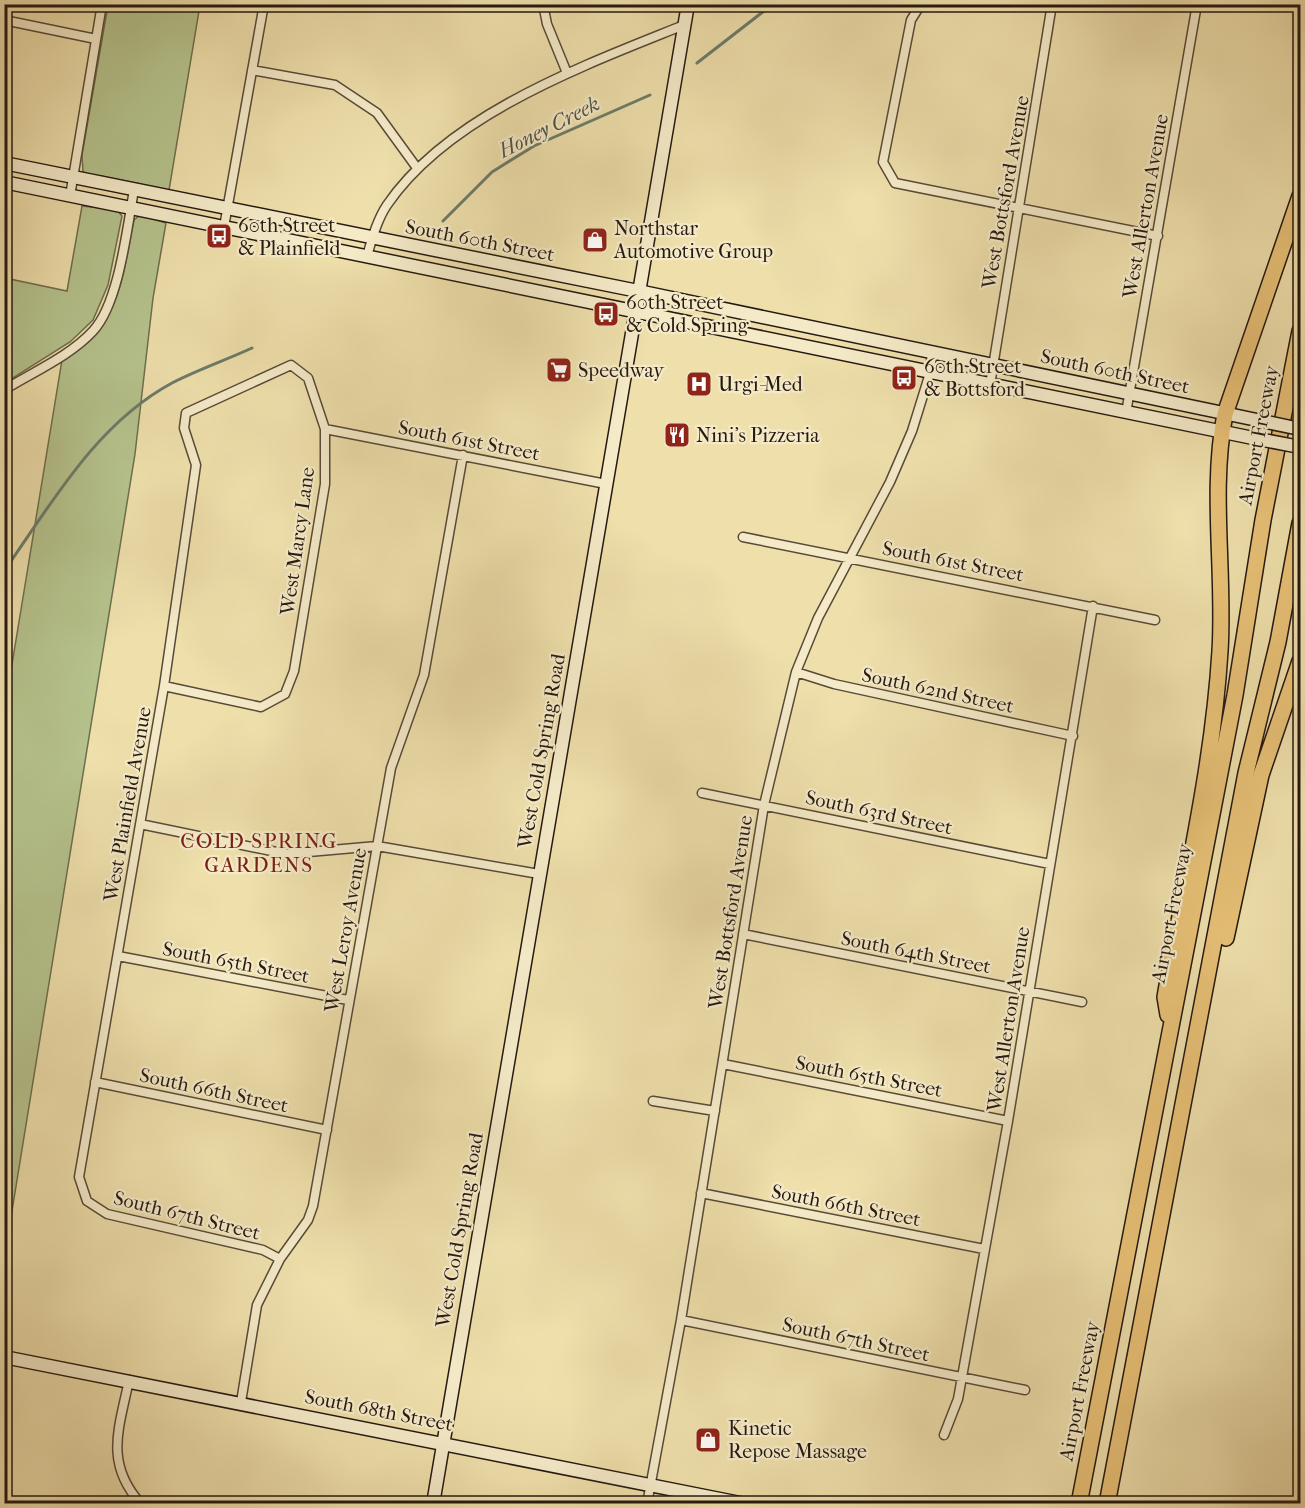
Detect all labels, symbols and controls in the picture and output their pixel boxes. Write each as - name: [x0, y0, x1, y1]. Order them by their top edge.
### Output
- water label: Honey Creek: [494, 91, 604, 163]
- street label: West Bottsford Avenue: [977, 93, 1034, 292]
- street label: West Allerton Avenue: [1118, 112, 1173, 301]
- place label: 60th Street & Plainfield: [238, 214, 341, 260]
- street label: South 60th Street: [403, 215, 556, 266]
- place label: Northstar Automotive Group: [613, 217, 773, 263]
- bus stop icon: 60th Street & Plainfield: [204, 221, 234, 251]
- shop icon: Northstar Automotive Group: [580, 225, 610, 255]
- place label: 60th Street & Cold Spring: [626, 291, 749, 337]
- bus stop icon: 60th Street & Cold Spring: [591, 299, 621, 329]
- street label: South 60th Street: [1038, 344, 1191, 398]
- supermarket icon: Speedway: [544, 355, 574, 385]
- place label: 60th Street & Bottsford: [924, 355, 1026, 401]
- place label: Speedway: [578, 359, 665, 382]
- street label: Airport Freeway: [1233, 362, 1284, 508]
- bus stop icon: 60th Street & Bottsford: [889, 363, 919, 393]
- hospital icon: Urgi-Med: [684, 369, 714, 399]
- place label: Urgi-Med: [718, 373, 804, 396]
- street label: South 61st Street: [396, 415, 542, 465]
- restaurant icon: Nini's Pizzeria: [662, 420, 692, 450]
- place label: Nini's Pizzeria: [696, 424, 820, 447]
- street label: West Marcy Lane: [276, 465, 319, 618]
- street label: South 61st Street: [880, 536, 1026, 586]
- street label: West Cold Spring Road: [513, 651, 570, 851]
- street label: South 62nd Street: [860, 663, 1016, 718]
- street label: West Plainfield Avenue: [99, 705, 156, 904]
- street label: South 63rd Street: [803, 786, 954, 839]
- street label: West Bottsford Avenue: [704, 813, 757, 1012]
- district label: COLD SPRING GARDENS: [180, 829, 338, 877]
- street label: Airport Freeway: [1146, 840, 1197, 986]
- street label: West Leroy Avenue: [320, 846, 371, 1015]
- street label: West Allerton Avenue: [982, 925, 1034, 1114]
- street label: South 64th Street: [839, 927, 993, 978]
- street label: South 65th Street: [161, 937, 311, 988]
- street label: South 65th Street: [794, 1051, 944, 1102]
- street label: South 66th Street: [138, 1064, 290, 1117]
- street label: West Cold Spring Road: [431, 1130, 488, 1330]
- street label: South 66th Street: [769, 1180, 922, 1231]
- street label: South 67th Street: [111, 1186, 262, 1245]
- street label: South 67th Street: [780, 1313, 932, 1366]
- street label: Airport Freeway: [1054, 1318, 1105, 1464]
- street label: South 68th Street: [303, 1385, 455, 1436]
- place label: Kinetic Repose Massage: [728, 1417, 867, 1463]
- shop icon: Kinetic Repose Massage: [693, 1425, 723, 1455]

